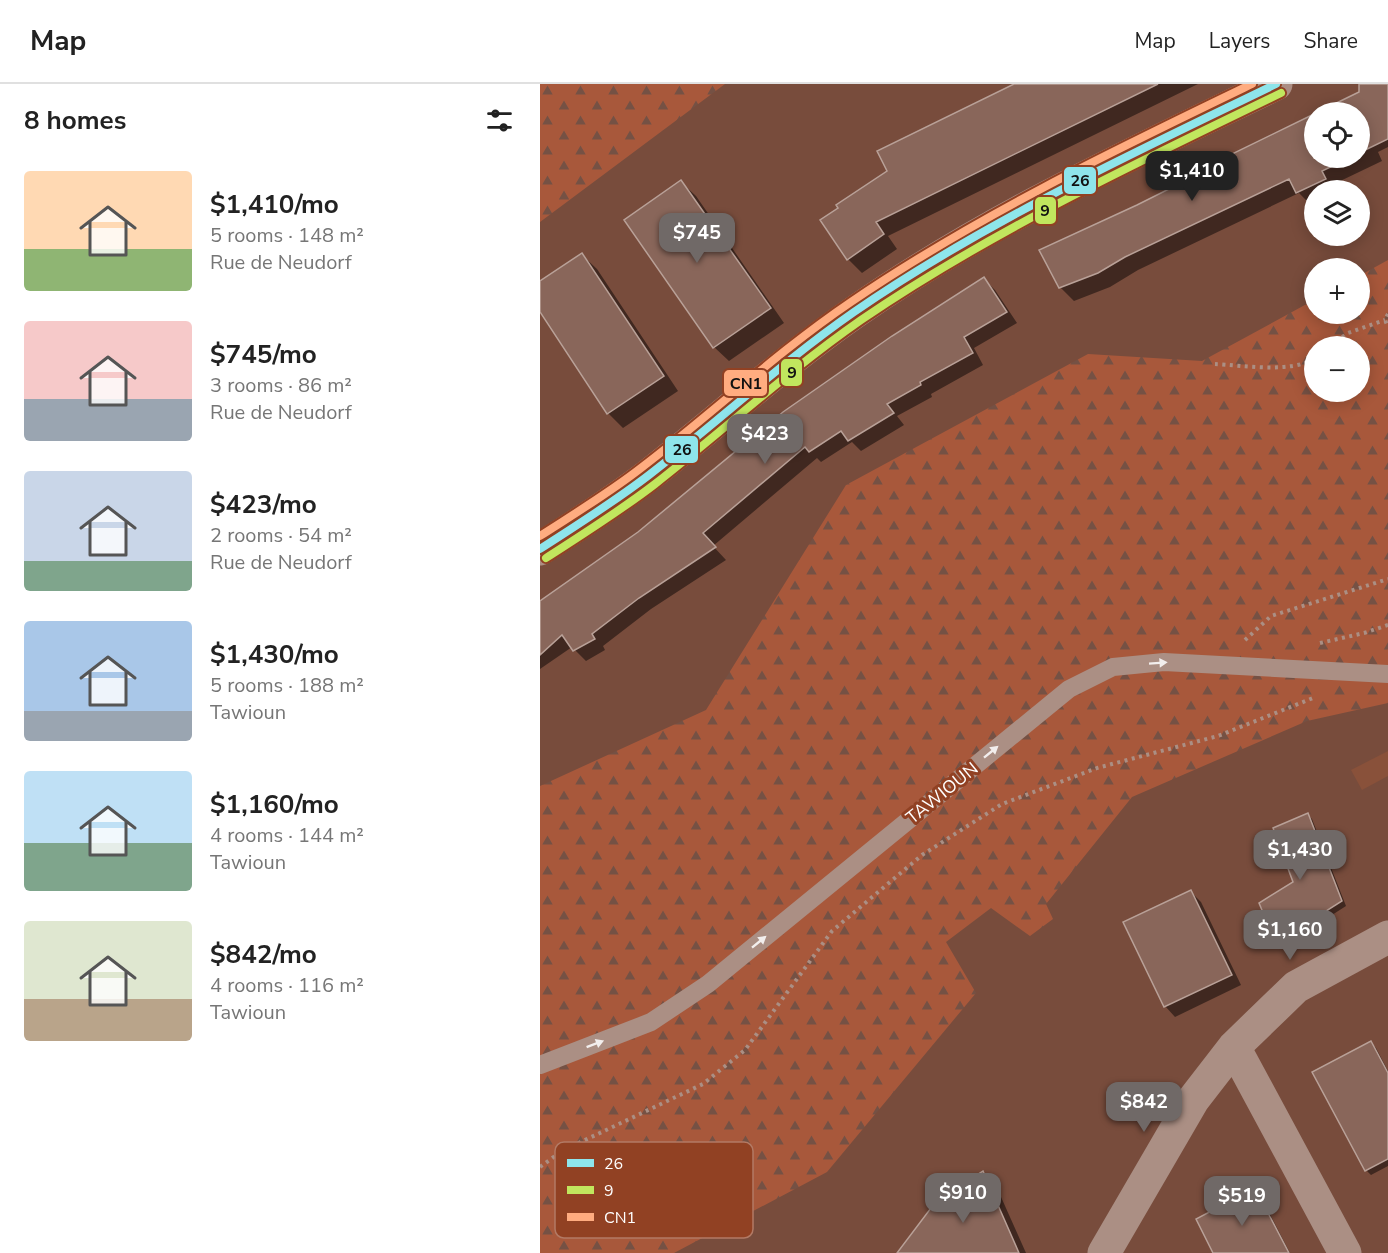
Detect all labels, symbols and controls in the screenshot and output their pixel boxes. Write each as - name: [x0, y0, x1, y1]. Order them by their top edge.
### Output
- text: Map: [30, 22, 86, 60]
- text: Map: [1134, 27, 1176, 55]
- text: Layers: [1209, 27, 1270, 55]
- text: Share: [1303, 27, 1358, 55]
- map controls: [1304, 102, 1370, 402]
- button: locate: [1304, 102, 1370, 168]
- text: 8 homes: [24, 103, 126, 138]
- icon: filters: [483, 104, 516, 137]
- pin: $1,410: [1143, 151, 1241, 202]
- text: $1,410: [1160, 157, 1224, 184]
- line badge: 26: [1063, 166, 1097, 195]
- text: 26: [1070, 170, 1090, 192]
- button: layers: [1304, 180, 1370, 246]
- text: $1,410/mo: [210, 187, 339, 222]
- icon: home: [72, 195, 144, 267]
- line badge: 9: [1034, 196, 1057, 225]
- text: 9: [1040, 200, 1050, 222]
- pin: $745: [661, 213, 733, 264]
- text: $745: [673, 219, 721, 246]
- text: 5 rooms · 148 m²: [210, 222, 364, 249]
- text: Rue de Neudorf: [210, 249, 352, 276]
- button: +: [1304, 258, 1370, 324]
- button: −: [1304, 336, 1370, 402]
- text: $745/mo: [210, 337, 317, 372]
- icon: home: [72, 345, 144, 417]
- line badge: 9: [780, 358, 803, 387]
- text: 9: [787, 362, 797, 384]
- line badge: CN1: [723, 369, 768, 397]
- text: 3 rooms · 86 m²: [210, 372, 352, 399]
- text: CN1: [730, 373, 762, 395]
- text: Rue de Neudorf: [210, 399, 352, 426]
- pin: $423: [729, 414, 801, 465]
- text: $423: [741, 420, 789, 447]
- line badge: 26: [664, 435, 699, 464]
- text: 26: [672, 439, 692, 461]
- text: $423/mo: [210, 487, 317, 522]
- icon: home: [72, 495, 144, 567]
- text: 2 rooms · 54 m²: [210, 522, 352, 549]
- text: Rue de Neudorf: [210, 549, 352, 576]
- text: $1,430/mo: [210, 637, 339, 672]
- icon: home: [72, 645, 144, 717]
- one-way arrow: [1149, 658, 1168, 668]
- text: 5 rooms · 188 m²: [210, 672, 364, 699]
- text: Tawioun: [210, 699, 286, 726]
- one-way arrow: [983, 746, 999, 759]
- street label: TAWIOUN: [901, 757, 983, 829]
- text: $1,160/mo: [210, 787, 339, 822]
- icon: home: [72, 795, 144, 867]
- text: 4 rooms · 144 m²: [210, 822, 364, 849]
- pin: $1,430: [1251, 830, 1349, 881]
- text: $1,430: [1268, 836, 1332, 863]
- text: Tawioun: [210, 849, 286, 876]
- pin: $1,160: [1241, 910, 1339, 961]
- text: $1,160: [1258, 916, 1322, 943]
- one-way arrow: [751, 936, 767, 949]
- text: $842/mo: [210, 937, 317, 972]
- icon: home: [72, 945, 144, 1017]
- text: 4 rooms · 116 m²: [210, 972, 364, 999]
- text: Tawioun: [210, 999, 286, 1026]
- one-way arrow: [586, 1038, 604, 1048]
- pin: $842: [1108, 1082, 1180, 1133]
- text: $842: [1120, 1088, 1168, 1115]
- legend: [555, 1142, 753, 1238]
- text: 26: [604, 1153, 623, 1175]
- pin: $910: [927, 1173, 999, 1224]
- pin: $519: [1206, 1176, 1278, 1227]
- text: $910: [939, 1179, 987, 1206]
- text: 9: [604, 1180, 614, 1202]
- text: $519: [1218, 1182, 1266, 1209]
- text: CN1: [604, 1207, 636, 1229]

